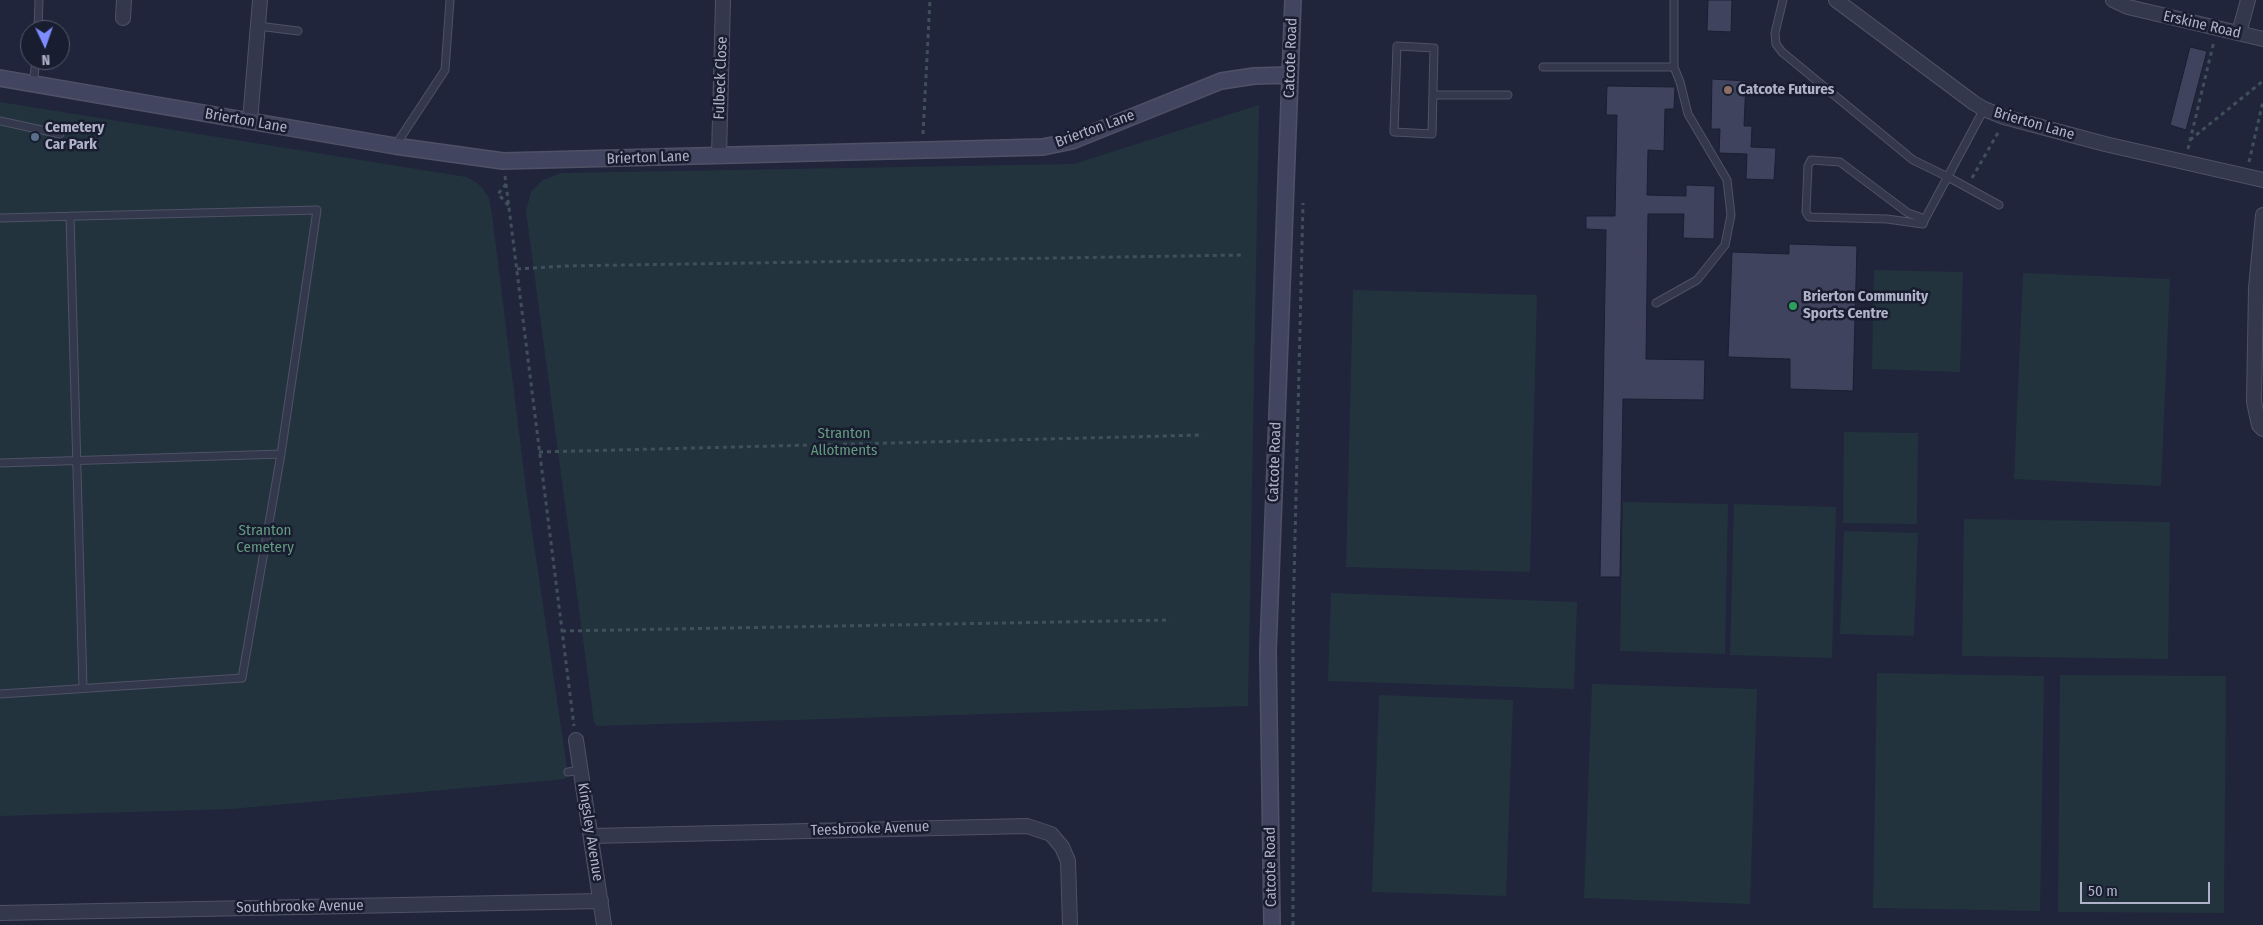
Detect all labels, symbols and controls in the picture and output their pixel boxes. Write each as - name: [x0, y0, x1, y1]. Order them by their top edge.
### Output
- street label: Erskine Road: [2161, 7, 2243, 43]
- street label: Catcote Road: [1281, 18, 1301, 98]
- north arrow: [20, 20, 70, 70]
- street label: Fulbeck Close: [711, 36, 731, 120]
- text: N: [41, 51, 50, 68]
- place label: Catcote Futures: [1738, 81, 1834, 99]
- marker: Catcote Futures: [1722, 84, 1734, 96]
- street label: Brierton Lane: [1992, 104, 2076, 144]
- street label: Brierton Lane: [204, 105, 288, 137]
- street label: Brierton Lane: [1053, 106, 1137, 152]
- place label: Cemetery Car Park: [45, 119, 104, 154]
- marker: Cemetery Car Park: [29, 131, 41, 143]
- street label: Brierton Lane: [606, 148, 690, 168]
- place label: Brierton Community Sports Centre: [1803, 288, 1928, 323]
- marker: Brierton Community Sports Centre: [1787, 300, 1799, 312]
- street label: Catcote Road: [1265, 422, 1285, 502]
- park label: Stranton Allotments: [811, 425, 877, 460]
- park label: Stranton Cemetery: [236, 522, 294, 557]
- street label: Kingsley Avenue: [573, 781, 607, 883]
- street label: Teesbrooke Avenue: [810, 818, 930, 840]
- street label: Catcote Road: [1261, 827, 1281, 907]
- scale bar: [2083, 872, 2213, 904]
- text: 50 m: [2088, 882, 2118, 900]
- street label: Southbrooke Avenue: [236, 897, 364, 917]

